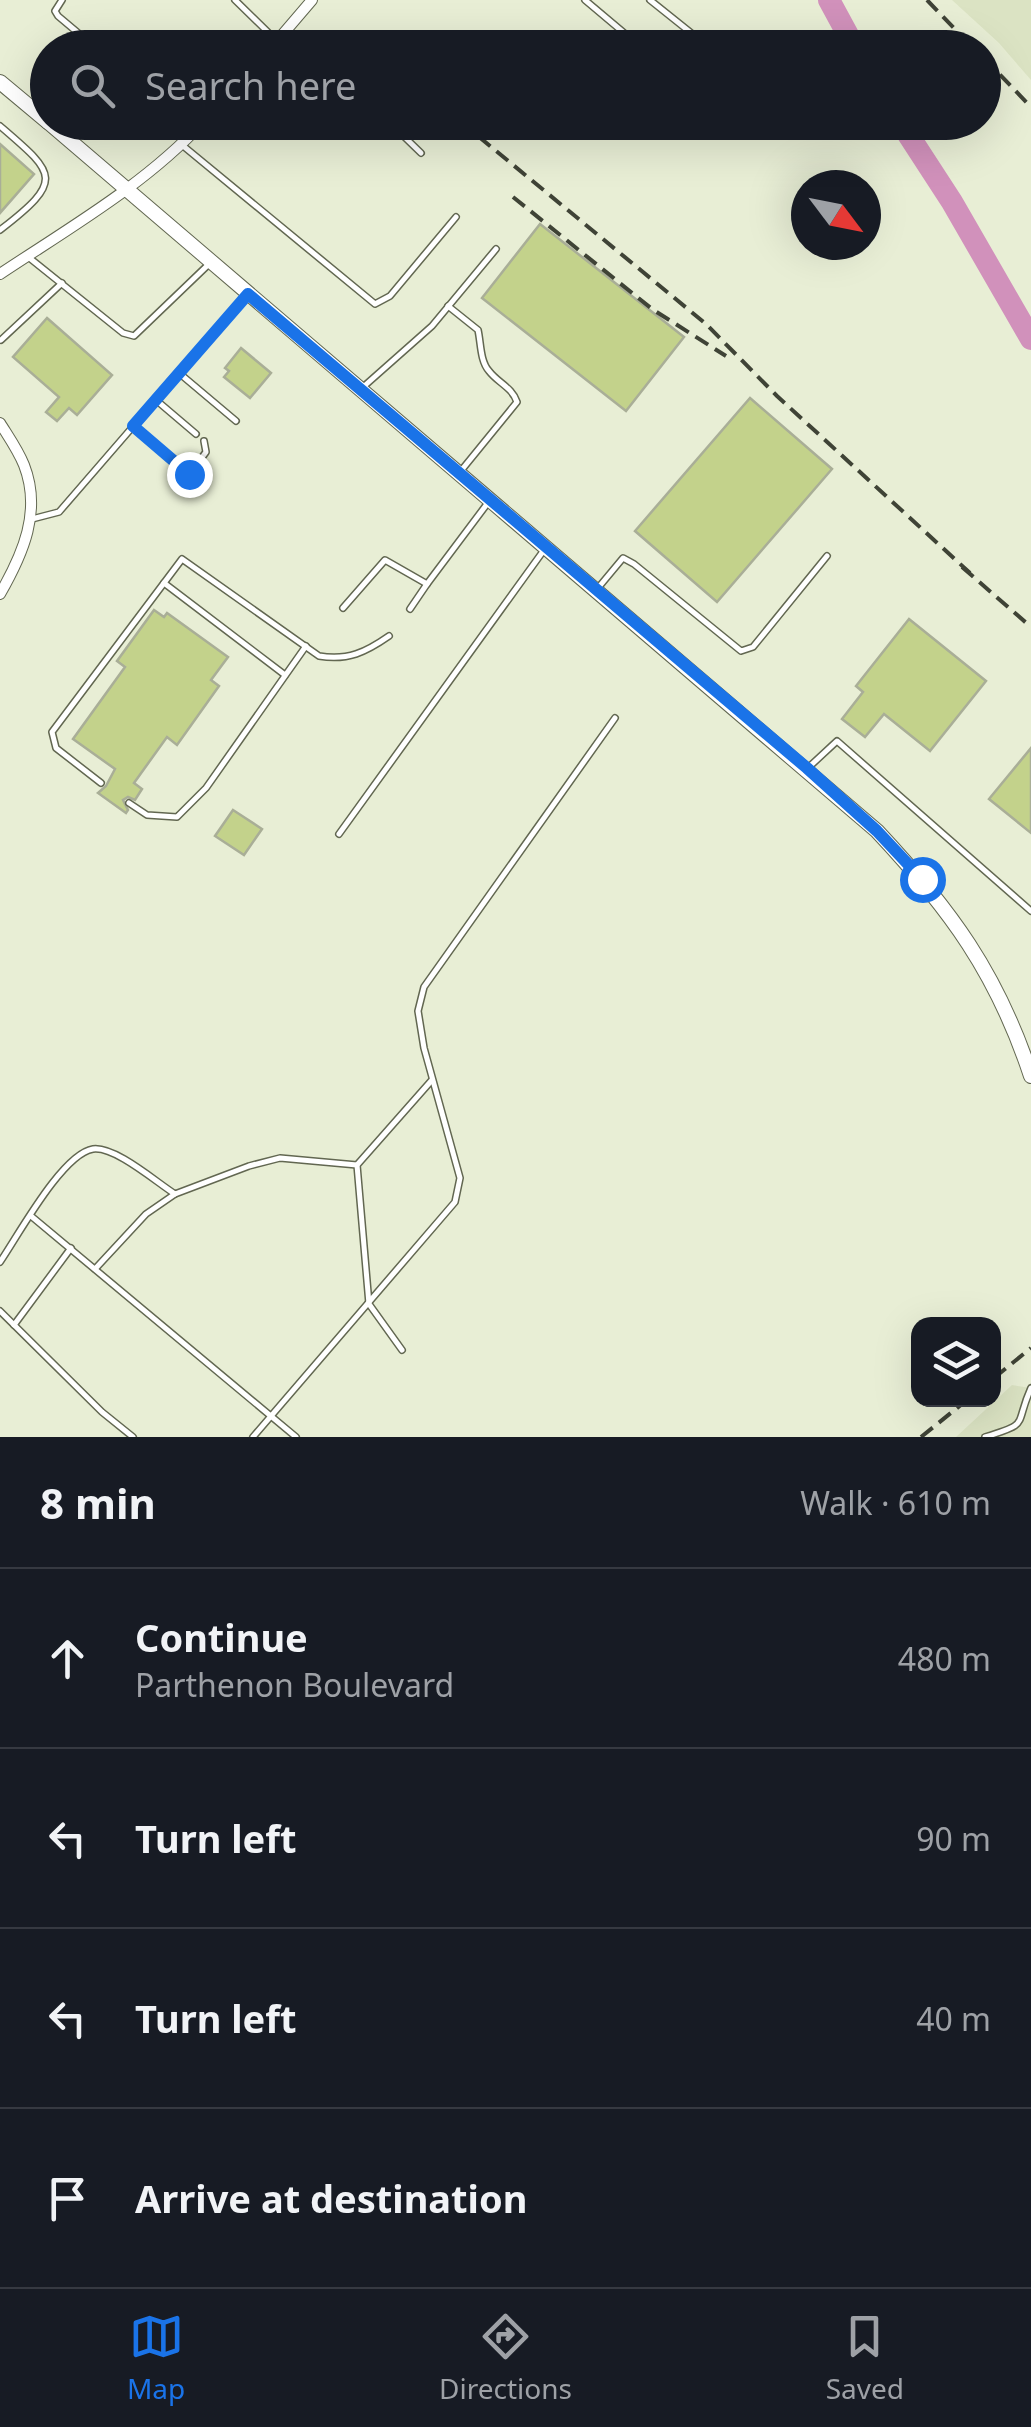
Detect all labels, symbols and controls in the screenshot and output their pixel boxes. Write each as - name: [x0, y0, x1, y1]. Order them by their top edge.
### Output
- search box: [30, 30, 1001, 140]
- icon: search: [65, 58, 120, 113]
- text: Search here: [145, 59, 356, 111]
- north arrow: [791, 170, 881, 260]
- route end: [167, 452, 213, 498]
- route start: [900, 857, 946, 903]
- map controls: [911, 1317, 1001, 1407]
- button: layers: [911, 1317, 1001, 1407]
- text: 8 min: [40, 1474, 156, 1531]
- text: Walk · 610 m: [800, 1481, 991, 1524]
- text: Continue: [135, 1611, 308, 1663]
- icon: ahead: [40, 1631, 95, 1686]
- text: 480 m: [898, 1637, 991, 1680]
- text: Parthenon Boulevard: [135, 1663, 454, 1706]
- icon: left: [40, 1811, 95, 1866]
- text: Turn left: [135, 1812, 297, 1864]
- text: 90 m: [916, 1817, 991, 1860]
- icon: left: [40, 1991, 95, 2046]
- text: Turn left: [135, 1992, 297, 2044]
- text: 40 m: [916, 1997, 991, 2040]
- icon: arrive: [40, 2171, 95, 2226]
- text: Arrive at destination: [135, 2172, 527, 2224]
- tab: Map: [127, 2309, 185, 2407]
- tab: Directions: [439, 2309, 572, 2407]
- tab: Saved: [826, 2309, 904, 2407]

